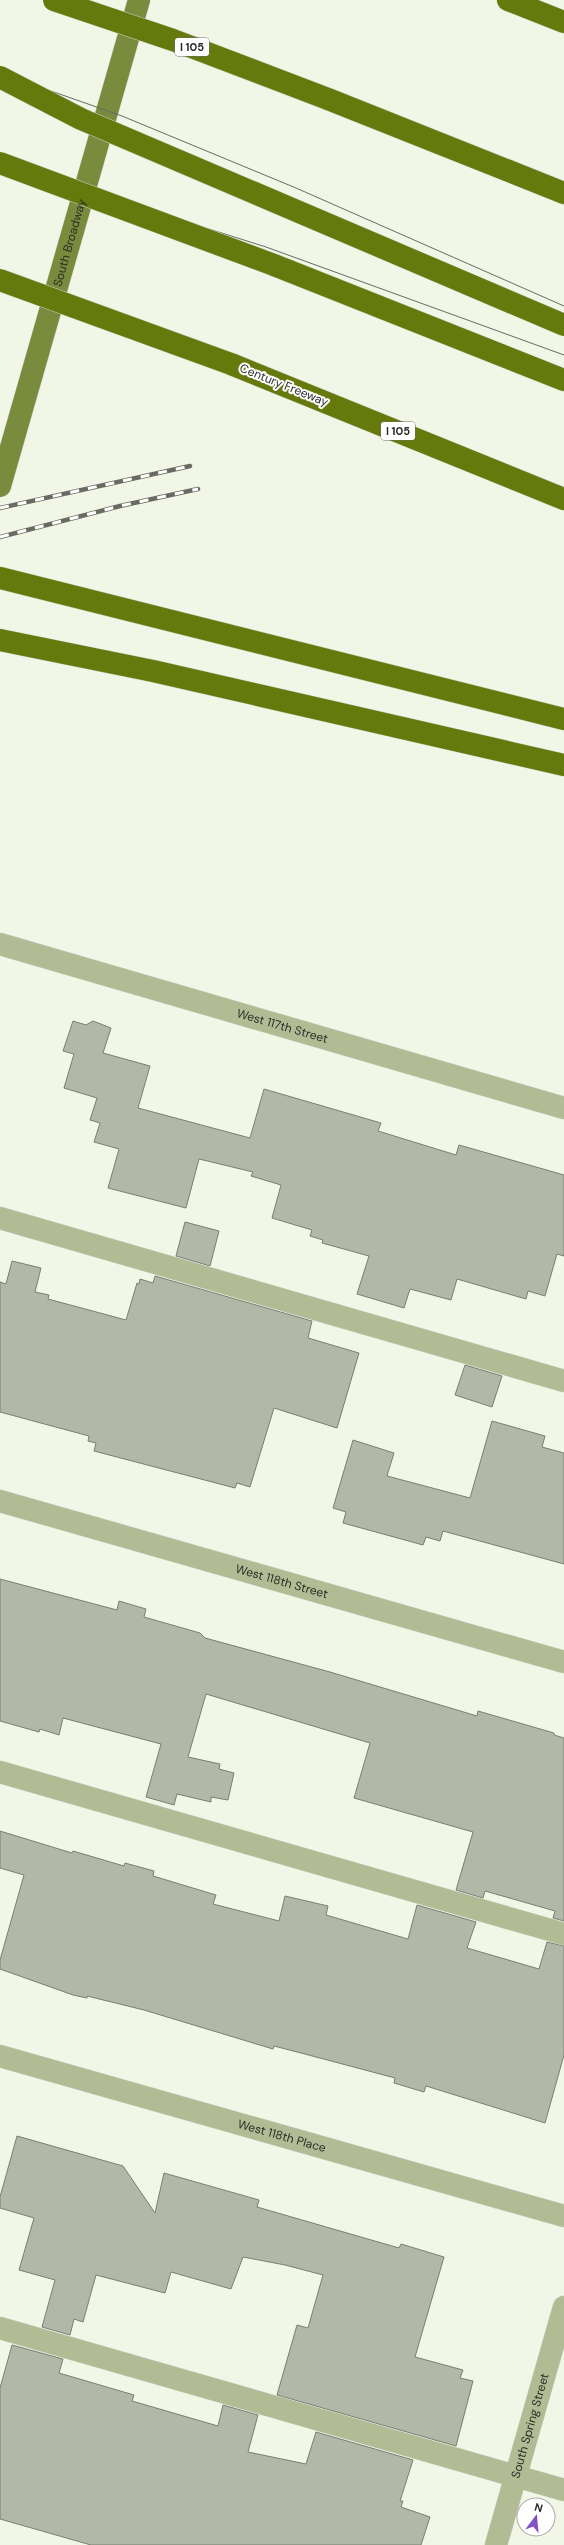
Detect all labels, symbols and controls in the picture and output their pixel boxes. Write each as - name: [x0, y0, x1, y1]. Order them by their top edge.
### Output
- road number: I 105: [175, 38, 209, 56]
- street label: South Broadway: [49, 197, 90, 288]
- street label: Century Freeway: [237, 360, 331, 410]
- road number: I 105: [381, 422, 415, 440]
- street label: West 117th Street: [235, 1005, 330, 1047]
- street label: West 118th Street: [234, 1561, 330, 1602]
- street label: West 118th Place: [236, 2116, 328, 2156]
- street label: South Spring Street: [507, 2371, 553, 2480]
- north arrow: [516, 2497, 556, 2537]
- text: N: [533, 2500, 545, 2515]

